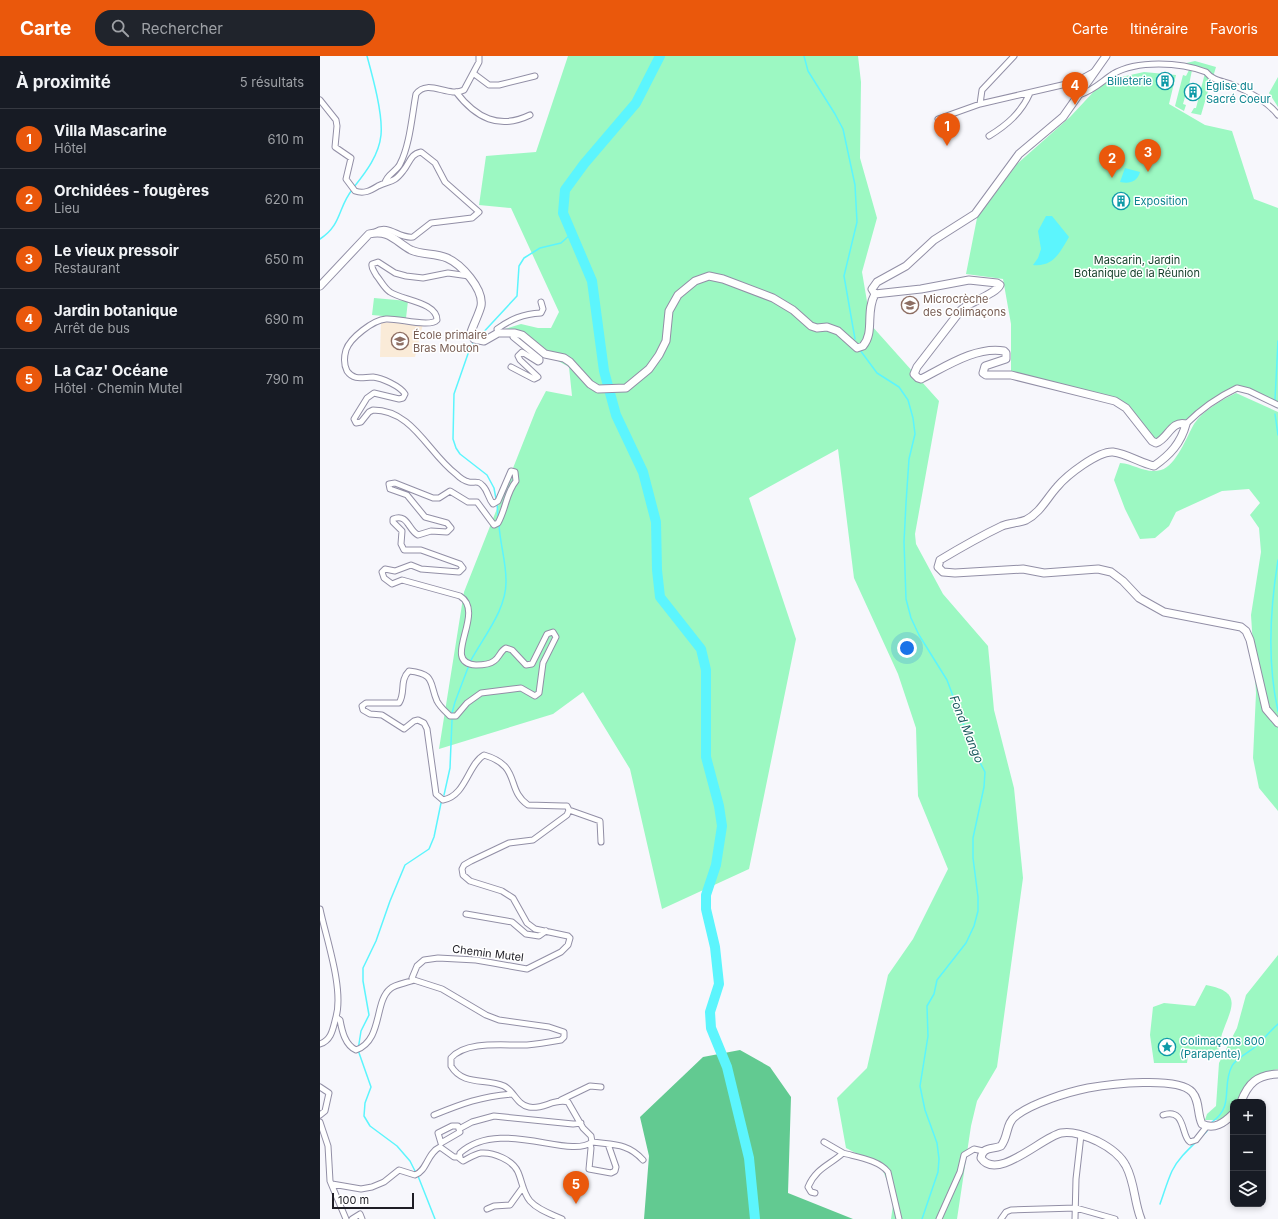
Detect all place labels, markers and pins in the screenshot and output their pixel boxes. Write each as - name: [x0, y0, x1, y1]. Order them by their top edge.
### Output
- building icon: Billeterie: [1155, 71, 1175, 91]
- pin: 4: [1062, 72, 1088, 105]
- place label: Billeterie: [1107, 74, 1152, 88]
- place label: Église du Sacré Coeur: [1206, 79, 1271, 106]
- building icon: Église du Sacré Coeur: [1183, 82, 1203, 102]
- pin: 1: [934, 113, 960, 146]
- pin: 3: [1135, 139, 1161, 172]
- pin: 2: [1099, 145, 1125, 178]
- building icon: Exposition: [1111, 191, 1131, 211]
- place label: Exposition: [1134, 194, 1188, 208]
- place label: Microcrèche des Colimaçons: [923, 292, 1006, 319]
- school or university icon: Microcrèche des Colimaçons: [900, 295, 920, 315]
- place label: École primaire Bras Mouton: [413, 328, 487, 355]
- school or university icon: École primaire Bras Mouton: [390, 331, 410, 351]
- place label: Colimaçons 800 (Parapente): [1180, 1034, 1265, 1061]
- place icon: Colimaçons 800 (Parapente): [1157, 1037, 1177, 1057]
- pin: 5: [563, 1171, 589, 1204]

